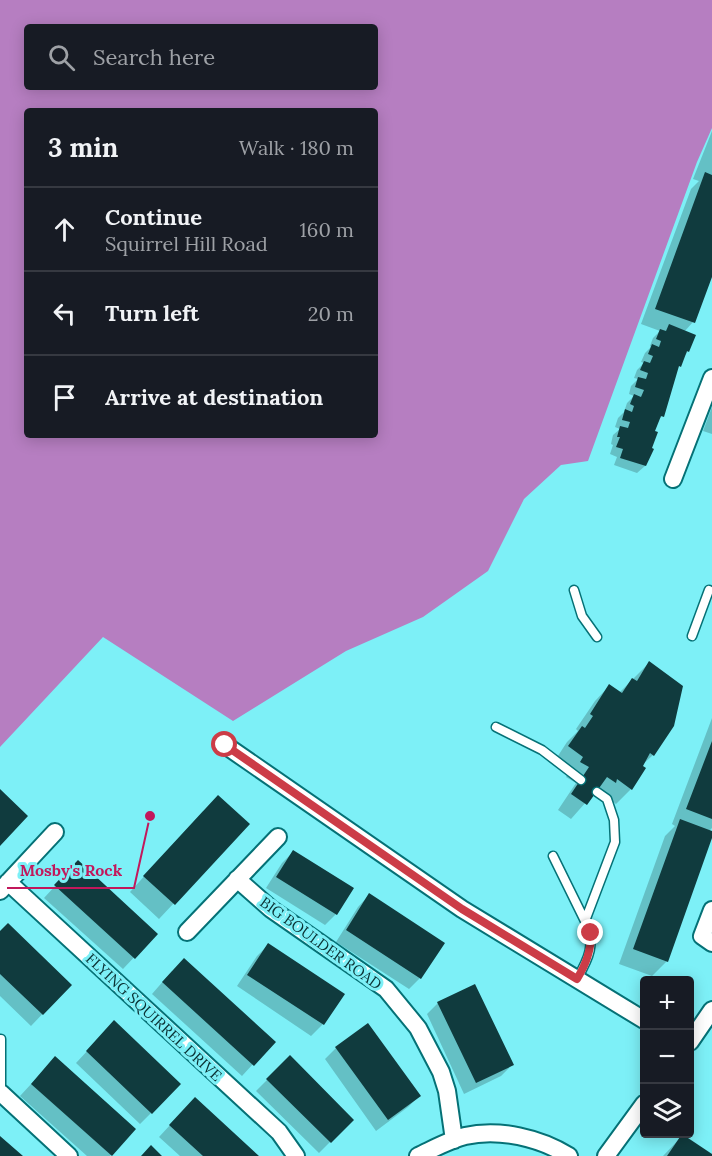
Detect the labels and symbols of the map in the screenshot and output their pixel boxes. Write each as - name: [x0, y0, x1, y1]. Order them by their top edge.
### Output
- route start: [211, 731, 237, 757]
- callout: Mosby's Rock: [7, 854, 134, 888]
- text: Mosby's Rock: [20, 860, 123, 880]
- street label: BIG BOULDER ROAD: [256, 892, 386, 994]
- route end: [577, 919, 603, 945]
- street label: FLYING SQUIRREL DRIVE: [82, 949, 226, 1085]

